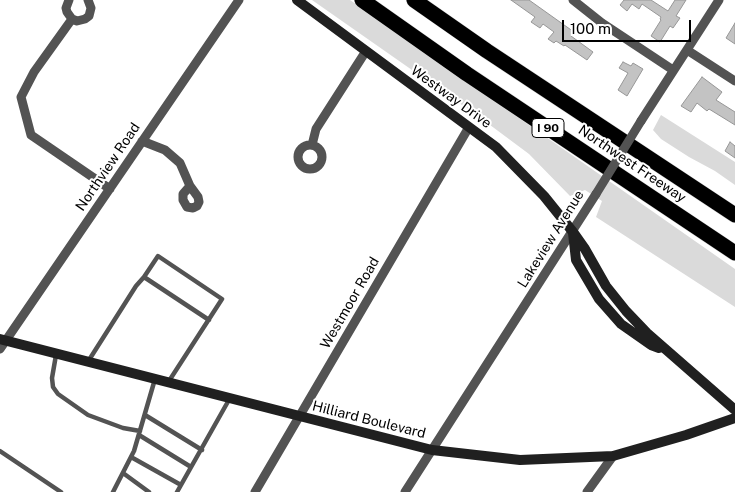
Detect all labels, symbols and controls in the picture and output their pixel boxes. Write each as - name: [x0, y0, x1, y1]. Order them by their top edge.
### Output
- scale bar: [565, 10, 694, 42]
- text: 100 m: [570, 20, 611, 37]
- street label: Westway Drive: [407, 62, 495, 132]
- road number: I 90: [532, 119, 564, 138]
- street label: Northview Road: [72, 120, 144, 214]
- street label: Northwest Freeway: [575, 122, 689, 206]
- street label: Lakeview Avenue: [514, 187, 588, 291]
- street label: Westmoor Road: [317, 254, 383, 352]
- street label: Hilliard Boulevard: [311, 398, 427, 442]

